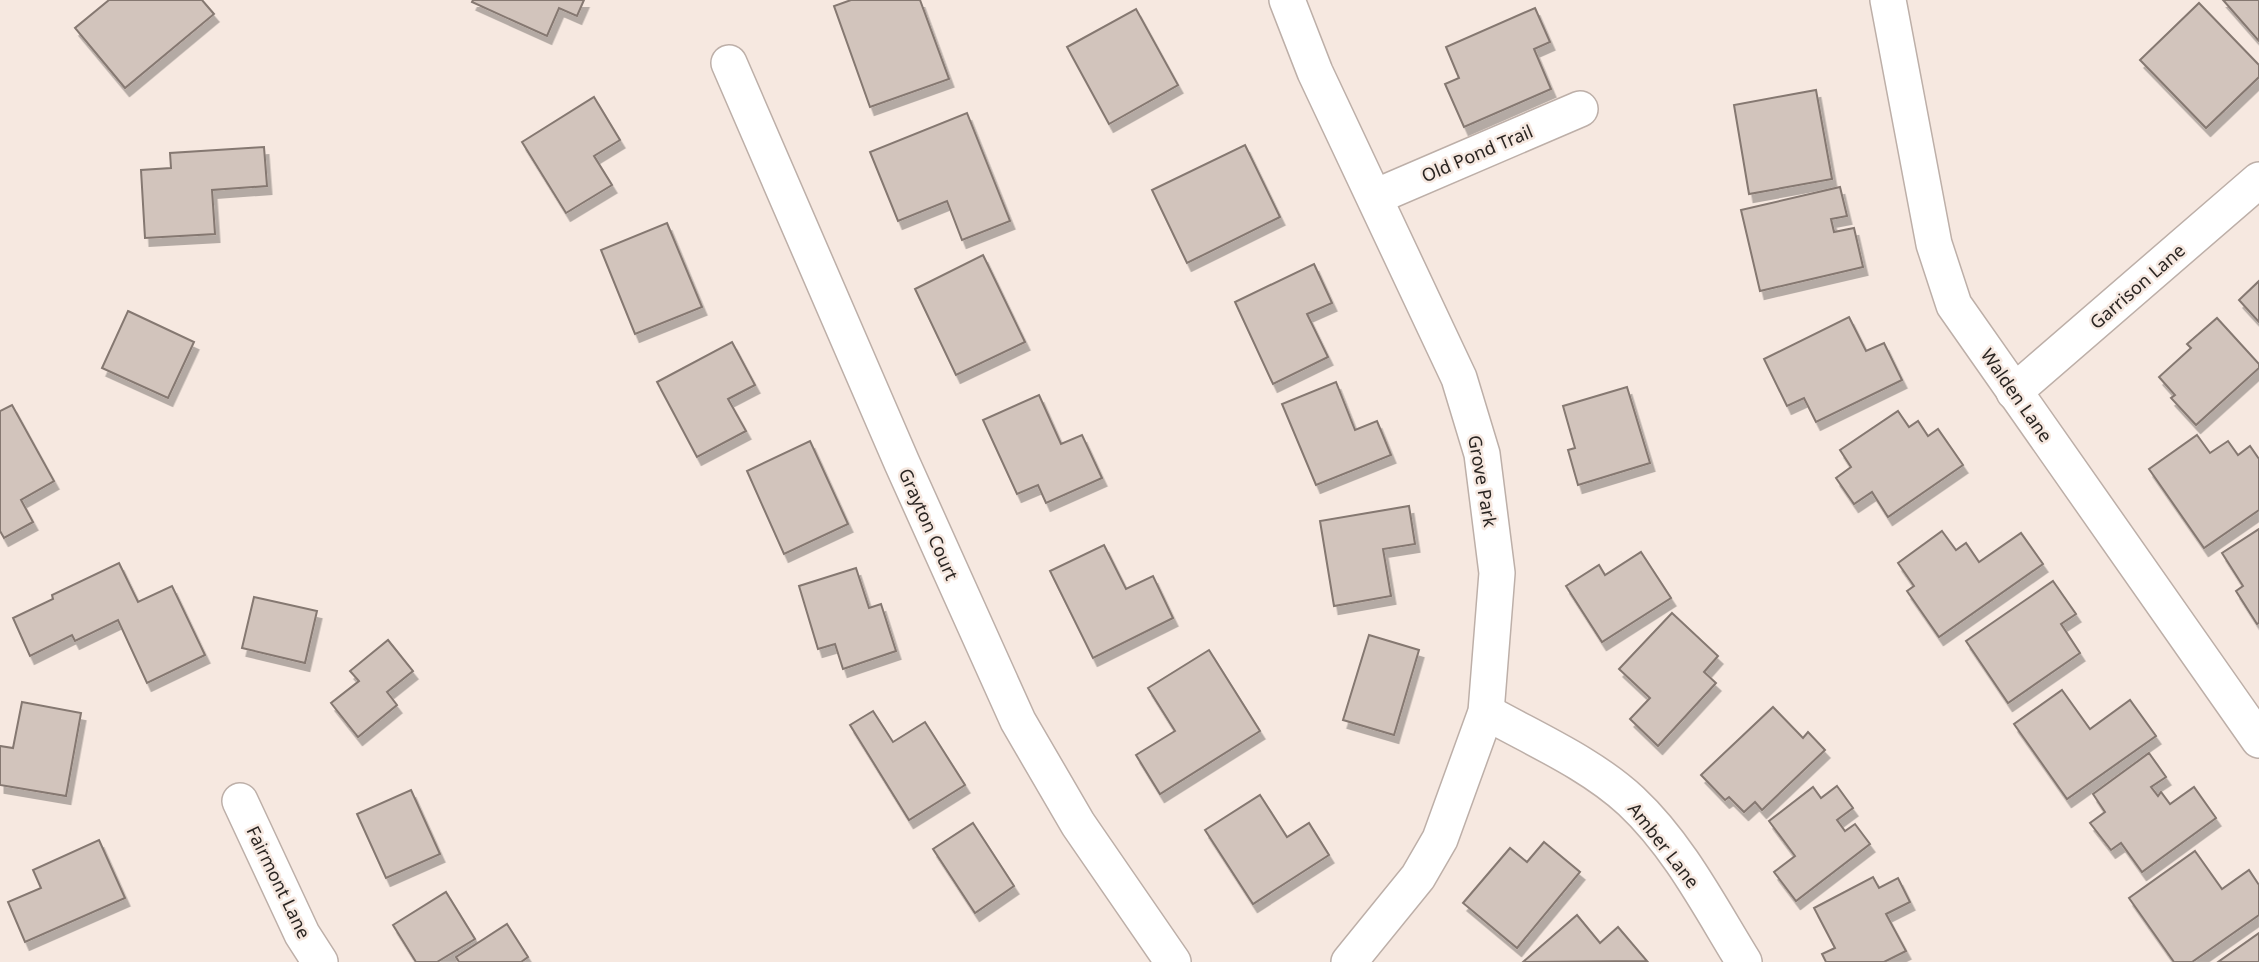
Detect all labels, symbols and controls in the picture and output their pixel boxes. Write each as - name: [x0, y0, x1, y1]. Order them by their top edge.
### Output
- street label: Old Pond Trail: [1418, 119, 1536, 187]
- street label: Garrison Lane: [2084, 238, 2190, 334]
- street label: Walden Lane: [1976, 343, 2058, 447]
- street label: Grove Park: [1463, 433, 1503, 529]
- street label: Grayton Court: [894, 464, 965, 584]
- street label: Amber Lane: [1623, 797, 1705, 893]
- street label: Fairmont Lane: [241, 822, 317, 942]

